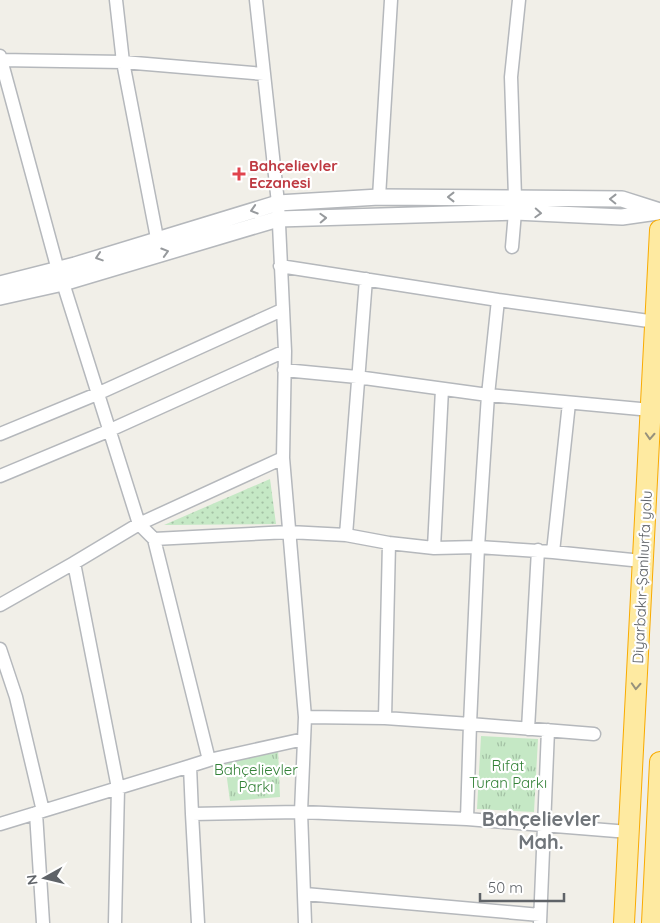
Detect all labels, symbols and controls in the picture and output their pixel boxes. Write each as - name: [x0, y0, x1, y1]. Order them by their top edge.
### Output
- place label: Bahçelievler Eczanesi: [249, 156, 338, 192]
- marker: Bahçelievler Eczanesi: [233, 168, 245, 180]
- one-way arrow: [446, 192, 454, 202]
- one-way arrow: [609, 193, 617, 204]
- one-way arrow: [251, 204, 259, 214]
- one-way arrow: [534, 207, 542, 218]
- one-way arrow: [319, 212, 327, 223]
- one-way arrow: [161, 248, 169, 258]
- one-way arrow: [95, 252, 104, 262]
- one-way arrow: [644, 432, 655, 440]
- street label: Diyarbakır-Şanlıurfa yolu: [628, 490, 656, 664]
- one-way arrow: [630, 682, 641, 690]
- park label: Rıfat Turan Parkı: [469, 756, 547, 792]
- park label: Bahçelievler Parkı: [214, 760, 298, 796]
- district label: Bahçelievler Mah.: [482, 806, 600, 854]
- north arrow: [20, 853, 70, 903]
- scale bar: [480, 870, 564, 902]
- text: N: [22, 873, 42, 886]
- text: 50 m: [488, 878, 523, 897]

